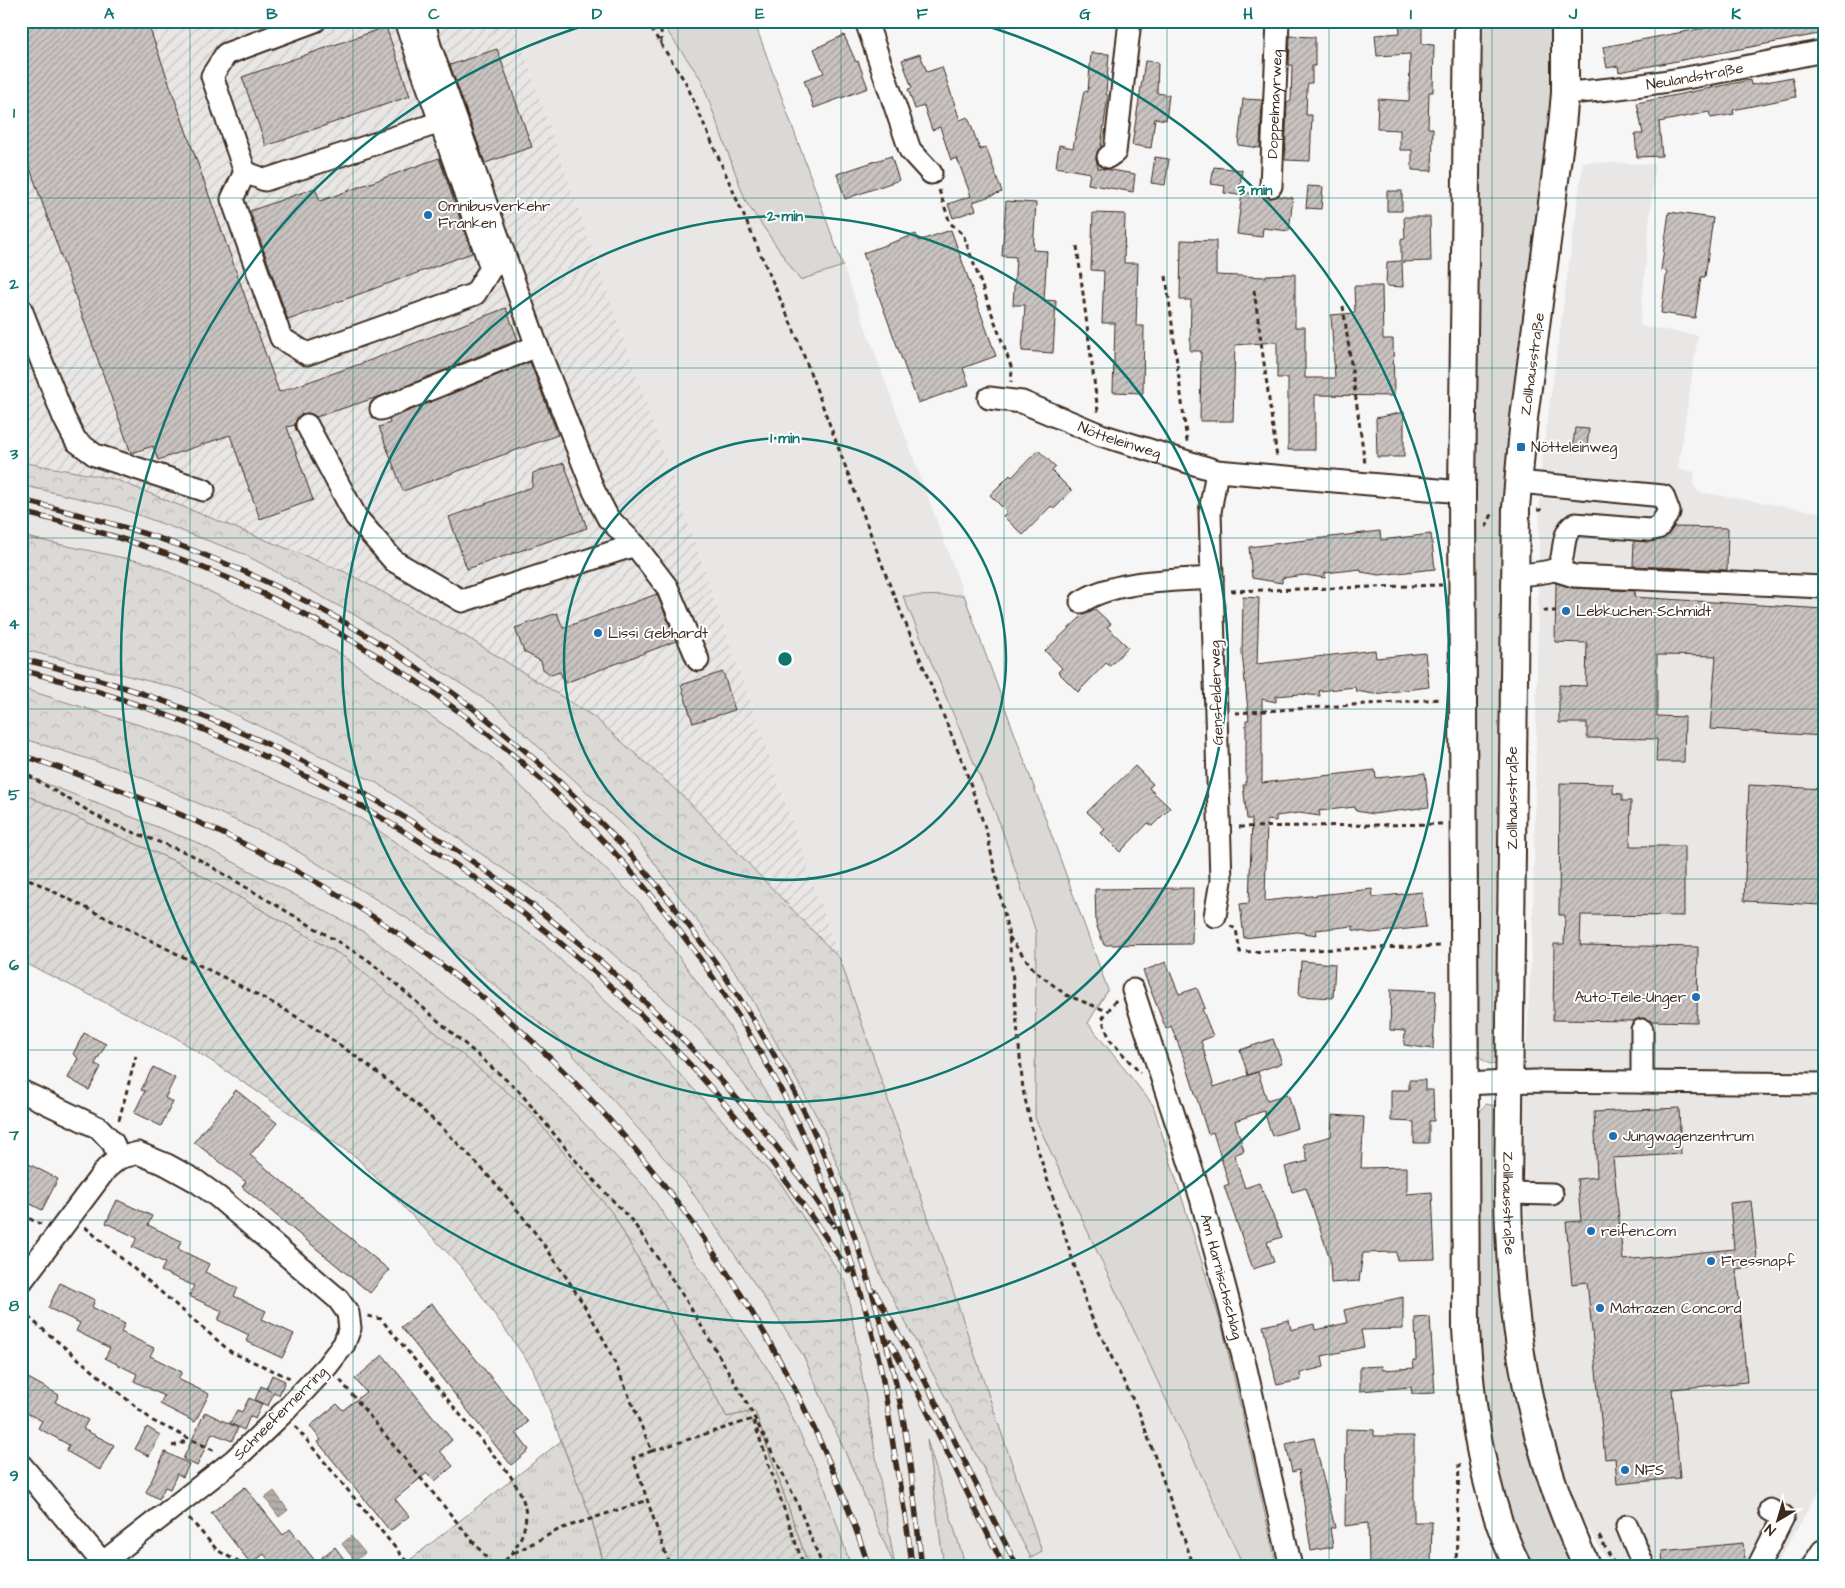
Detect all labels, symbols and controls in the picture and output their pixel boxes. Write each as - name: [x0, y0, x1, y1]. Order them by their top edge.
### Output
- text: A: [104, 3, 115, 25]
- text: B: [266, 3, 278, 25]
- text: C: [428, 3, 440, 25]
- text: D: [592, 3, 603, 25]
- text: E: [755, 3, 765, 25]
- text: F: [916, 3, 928, 25]
- text: G: [1079, 3, 1091, 25]
- text: H: [1243, 3, 1253, 25]
- text: I: [1410, 3, 1412, 25]
- text: J: [1568, 3, 1578, 25]
- text: K: [1731, 3, 1741, 25]
- street label: Doppelmayrweg: [1262, 49, 1289, 159]
- street label: Neulandstraße: [1645, 57, 1745, 95]
- text: 1: [13, 102, 16, 124]
- text: 3 min: [1236, 180, 1273, 201]
- place label: Omnibusverkehr Franken: [438, 196, 550, 234]
- text: 2 min: [766, 206, 804, 227]
- marker: Omnibusverkehr Franken: [422, 209, 434, 221]
- text: 2: [8, 273, 19, 295]
- street label: Zollhausstraße: [1515, 311, 1550, 417]
- street label: Nötteleinweg: [1075, 417, 1164, 465]
- text: 1 min: [770, 428, 800, 449]
- place label: Nötteleinweg: [1531, 437, 1618, 459]
- marker: Nötteleinweg: [1515, 441, 1527, 453]
- text: 3: [9, 443, 19, 465]
- place label: Lebkuchen-Schmidt: [1576, 601, 1711, 622]
- marker: Lebkuchen-Schmidt: [1560, 605, 1572, 617]
- text: 4: [9, 613, 20, 635]
- place label: Lissi Gebhardt: [608, 623, 708, 644]
- marker: Lissi Gebhardt: [592, 627, 604, 639]
- street label: Gensfelderweg: [1204, 640, 1230, 746]
- centre of rings: [776, 650, 794, 668]
- street label: Zollhausstraße: [1502, 746, 1523, 850]
- text: 5: [8, 784, 20, 806]
- text: 6: [9, 954, 19, 976]
- place label: Auto-Teile-Unger: [1575, 987, 1686, 1009]
- marker: Auto-Teile-Unger: [1690, 991, 1702, 1003]
- text: 7: [8, 1124, 19, 1146]
- place label: Jungwagenzentrum: [1623, 1126, 1754, 1148]
- marker: Jungwagenzentrum: [1607, 1130, 1619, 1142]
- street label: Zollhausstraße: [1497, 1151, 1520, 1255]
- street label: Am Harnischschlag: [1195, 1212, 1248, 1342]
- place label: reifen.com: [1601, 1221, 1676, 1242]
- marker: reifen.com: [1585, 1225, 1597, 1237]
- place label: Fressnapf: [1721, 1251, 1795, 1272]
- marker: Fressnapf: [1705, 1255, 1717, 1267]
- text: 8: [9, 1295, 20, 1317]
- place label: Matrazen Concord: [1610, 1298, 1742, 1319]
- marker: Matrazen Concord: [1594, 1302, 1606, 1314]
- street label: Schneefernerring: [229, 1361, 333, 1466]
- place label: NFS: [1635, 1460, 1665, 1481]
- marker: NFS: [1619, 1464, 1631, 1476]
- text: 9: [9, 1465, 19, 1487]
- north arrow: [1752, 1496, 1802, 1546]
- text: N: [1761, 1519, 1780, 1540]

